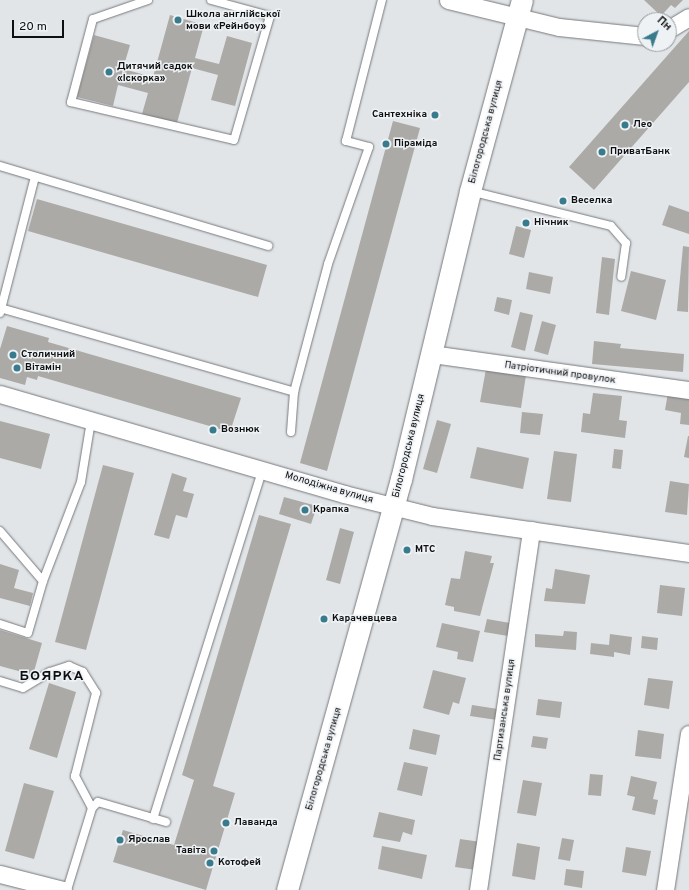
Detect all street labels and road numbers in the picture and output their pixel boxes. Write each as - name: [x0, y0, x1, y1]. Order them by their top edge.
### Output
- street label: Білогородська вулиця: [466, 79, 506, 185]
- street label: Патріотичний провулок: [504, 359, 616, 387]
- street label: Білогородська вулиця: [390, 393, 428, 499]
- street label: Молодіжна вулиця: [284, 470, 374, 506]
- street label: Партизанська вулиця: [492, 658, 518, 762]
- street label: Білогородська вулиця: [304, 706, 344, 812]

